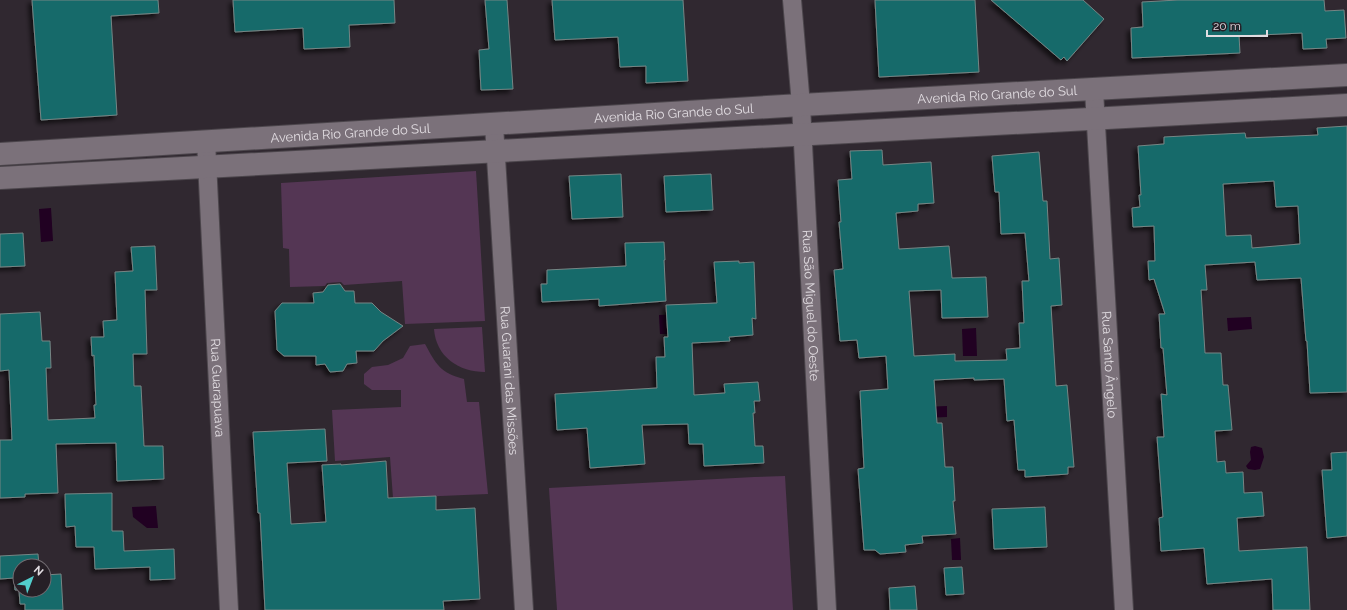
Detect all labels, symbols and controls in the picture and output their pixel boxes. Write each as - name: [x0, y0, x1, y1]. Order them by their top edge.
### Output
- scale bar: [1207, 12, 1267, 38]
- text: 20 m: [1213, 19, 1241, 33]
- street label: Avenida Rio Grande do Sul: [917, 82, 1078, 106]
- street label: Avenida Rio Grande do Sul: [593, 100, 754, 125]
- street label: Avenida Rio Grande do Sul: [270, 120, 431, 145]
- street label: Rua São Miguel do Oeste: [800, 229, 823, 382]
- street label: Rua Guarani das Missões: [498, 306, 522, 456]
- street label: Rua Santo Ângelo: [1099, 311, 1120, 419]
- street label: Rua Guarapuava: [208, 338, 228, 437]
- north arrow: [12, 558, 52, 598]
- text: N: [31, 563, 46, 579]

